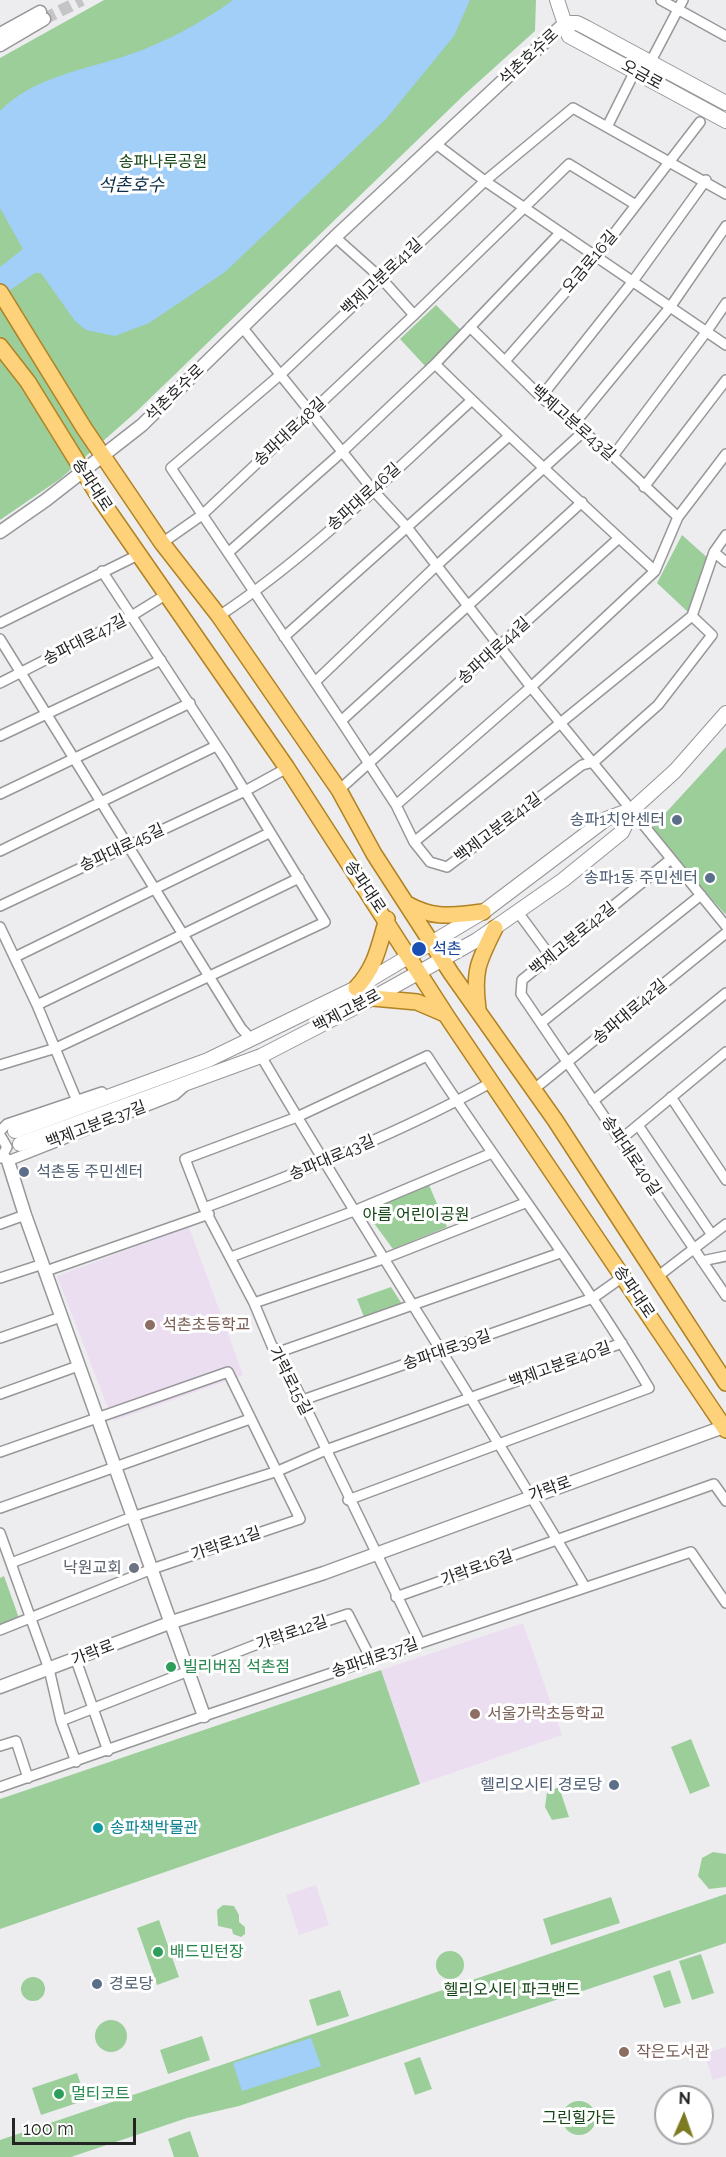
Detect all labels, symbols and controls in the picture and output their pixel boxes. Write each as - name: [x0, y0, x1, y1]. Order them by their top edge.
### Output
- street label: 석촌호수로: [496, 25, 562, 89]
- street label: 오금로: [618, 56, 666, 94]
- park label: 송파나루공원: [119, 152, 207, 172]
- water label: 석촌호수: [98, 175, 164, 197]
- street label: 오금로16길: [558, 227, 622, 297]
- street label: 백제고분로41길: [337, 235, 427, 319]
- street label: 석촌호수로: [142, 361, 208, 425]
- street label: 백제고분로43길: [527, 381, 619, 465]
- street label: 송파대로48길: [250, 394, 330, 470]
- street label: 송파대로: [68, 455, 116, 515]
- street label: 송파대로46길: [323, 459, 405, 535]
- street label: 송파대로47길: [40, 611, 130, 669]
- street label: 송파대로44길: [454, 613, 534, 689]
- street label: 백제고분로41길: [451, 789, 545, 867]
- place label: 송파1치안센터: [570, 810, 665, 830]
- marker: 송파1치안센터: [670, 813, 684, 827]
- street label: 송파대로45길: [77, 820, 167, 876]
- street label: 송파대로: [341, 857, 389, 917]
- place label: 송파1동 주민센터: [584, 868, 698, 888]
- marker: 송파1동 주민센터: [703, 871, 717, 885]
- street label: 백제고분로42길: [526, 898, 620, 980]
- place label: 석촌: [432, 939, 461, 959]
- marker: 석촌: [410, 940, 428, 958]
- street label: 송파대로42길: [589, 976, 671, 1048]
- street label: 백제고분로: [310, 985, 384, 1037]
- street label: 백제고분로37길: [43, 1097, 149, 1153]
- street label: 송파대로40길: [597, 1112, 665, 1200]
- street label: 송파대로43길: [286, 1131, 378, 1185]
- place label: 석촌동 주민센터: [36, 1162, 143, 1182]
- marker: 석촌동 주민센터: [17, 1165, 31, 1179]
- park label: 아름 어린이공원: [362, 1205, 470, 1225]
- street label: 송파대로: [610, 1262, 658, 1322]
- place label: 석촌초등학교: [162, 1315, 250, 1335]
- marker: 석촌초등학교: [143, 1318, 157, 1332]
- street label: 송파대로39길: [401, 1326, 493, 1374]
- street label: 백제고분로40길: [507, 1338, 613, 1392]
- street label: 가락로15길: [265, 1343, 315, 1419]
- street label: 가락로: [526, 1472, 574, 1506]
- street label: 가락로11길: [189, 1523, 263, 1565]
- street label: 가락로16길: [438, 1546, 516, 1590]
- place label: 낙원교회: [63, 1558, 122, 1578]
- marker: 낙원교회: [127, 1561, 141, 1575]
- street label: 가락로12길: [254, 1612, 330, 1654]
- street label: 송파대로37길: [329, 1634, 421, 1682]
- street label: 가락로: [69, 1636, 117, 1670]
- place label: 빌리버짐 석촌점: [183, 1657, 290, 1677]
- marker: 빌리버짐 석촌점: [164, 1660, 178, 1674]
- place label: 서울가락초등학교: [487, 1704, 605, 1724]
- marker: 서울가락초등학교: [468, 1707, 482, 1721]
- place label: 헬리오시티 경로당: [480, 1775, 602, 1795]
- marker: 헬리오시티 경로당: [607, 1778, 621, 1792]
- place label: 송파책박물관: [110, 1818, 198, 1838]
- marker: 송파책박물관: [91, 1821, 105, 1835]
- place label: 배드민턴장: [170, 1942, 244, 1962]
- marker: 배드민턴장: [151, 1945, 165, 1959]
- place label: 경로당: [109, 1974, 153, 1994]
- marker: 경로당: [90, 1977, 104, 1991]
- park label: 헬리오시티 파크밴드: [444, 1980, 580, 2000]
- place label: 작은도서관: [636, 2042, 710, 2062]
- marker: 작은도서관: [617, 2045, 631, 2059]
- place label: 멀티코트: [71, 2084, 130, 2104]
- north arrow: [654, 2085, 714, 2145]
- marker: 멀티코트: [52, 2087, 66, 2101]
- text: N: [678, 2089, 691, 2108]
- scale bar: [15, 2106, 140, 2144]
- park label: 그린힐가든: [542, 2108, 616, 2128]
- text: 100 m: [23, 2118, 74, 2139]

